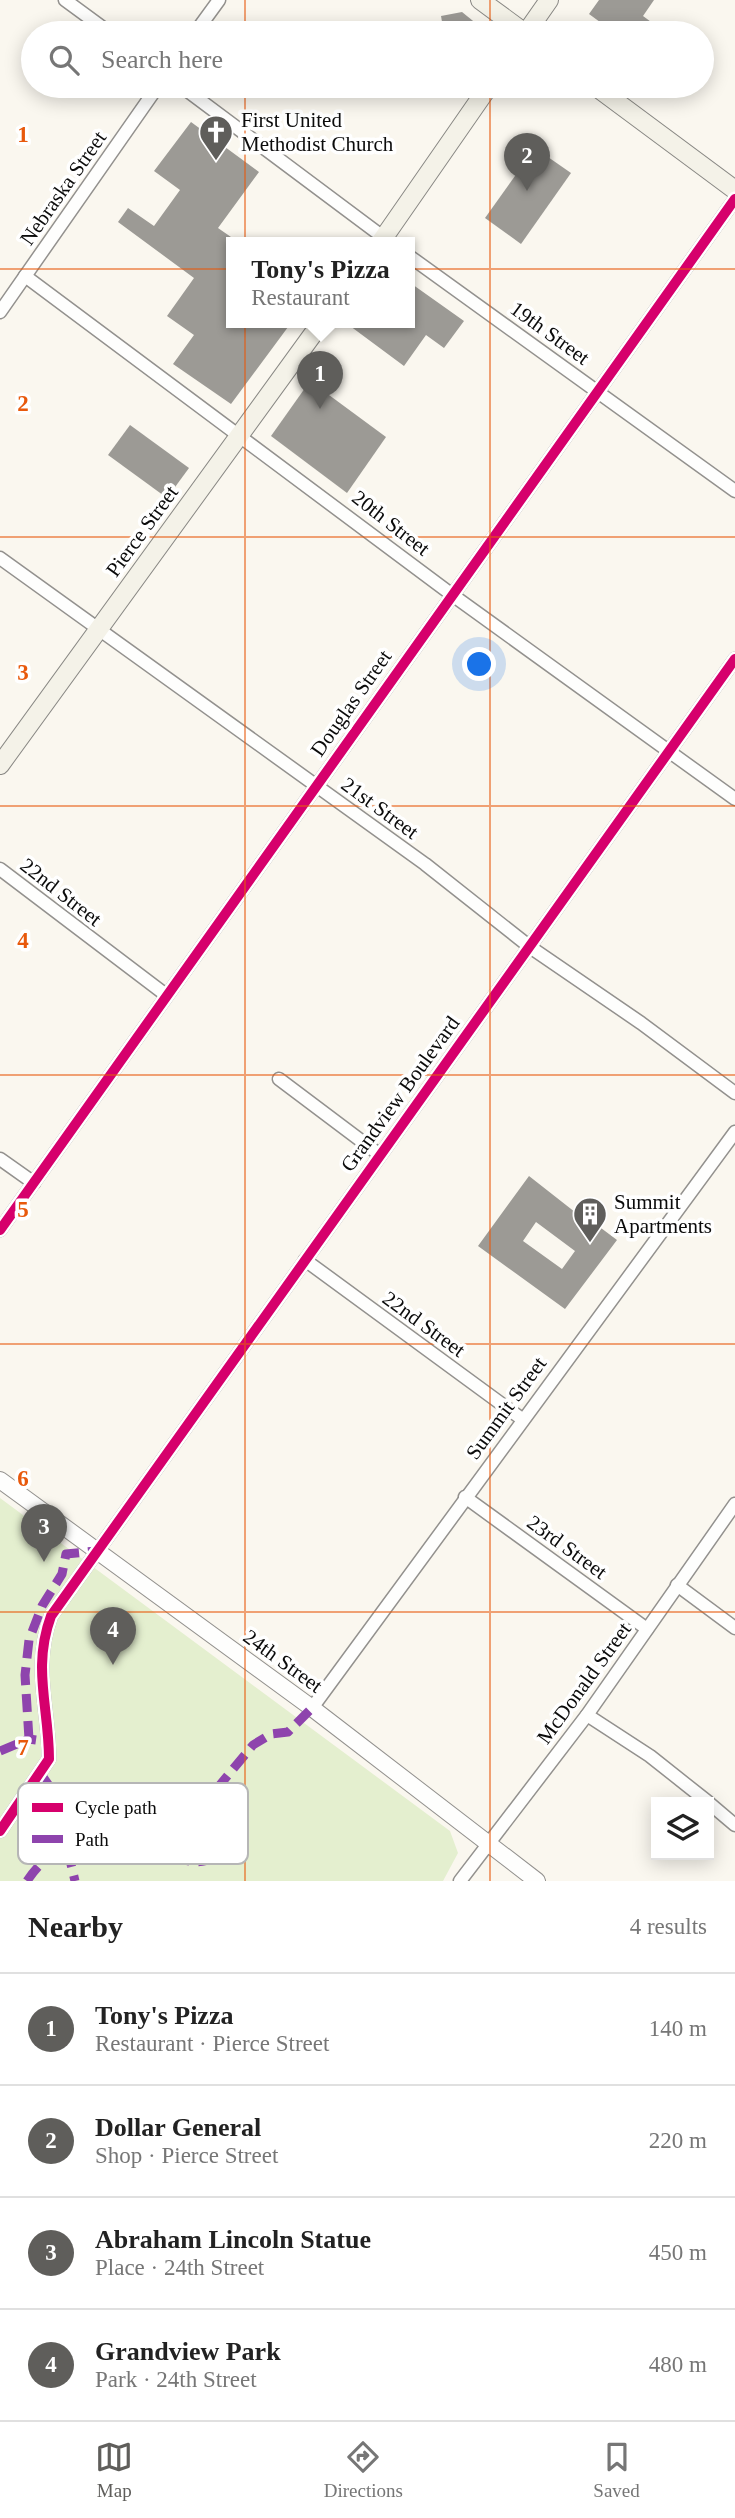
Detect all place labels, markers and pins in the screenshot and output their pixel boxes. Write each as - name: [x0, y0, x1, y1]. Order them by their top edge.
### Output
- place label: First United Methodist Church: [241, 108, 394, 156]
- church icon: First United Methodist Church: [197, 113, 235, 162]
- pin: 2: [504, 133, 550, 191]
- pin: 1: [297, 351, 343, 409]
- place label: Summit Apartments: [614, 1190, 712, 1238]
- building icon: Summit Apartments: [571, 1195, 609, 1244]
- pin: 3: [21, 1504, 67, 1562]
- pin: 4: [90, 1607, 136, 1665]

